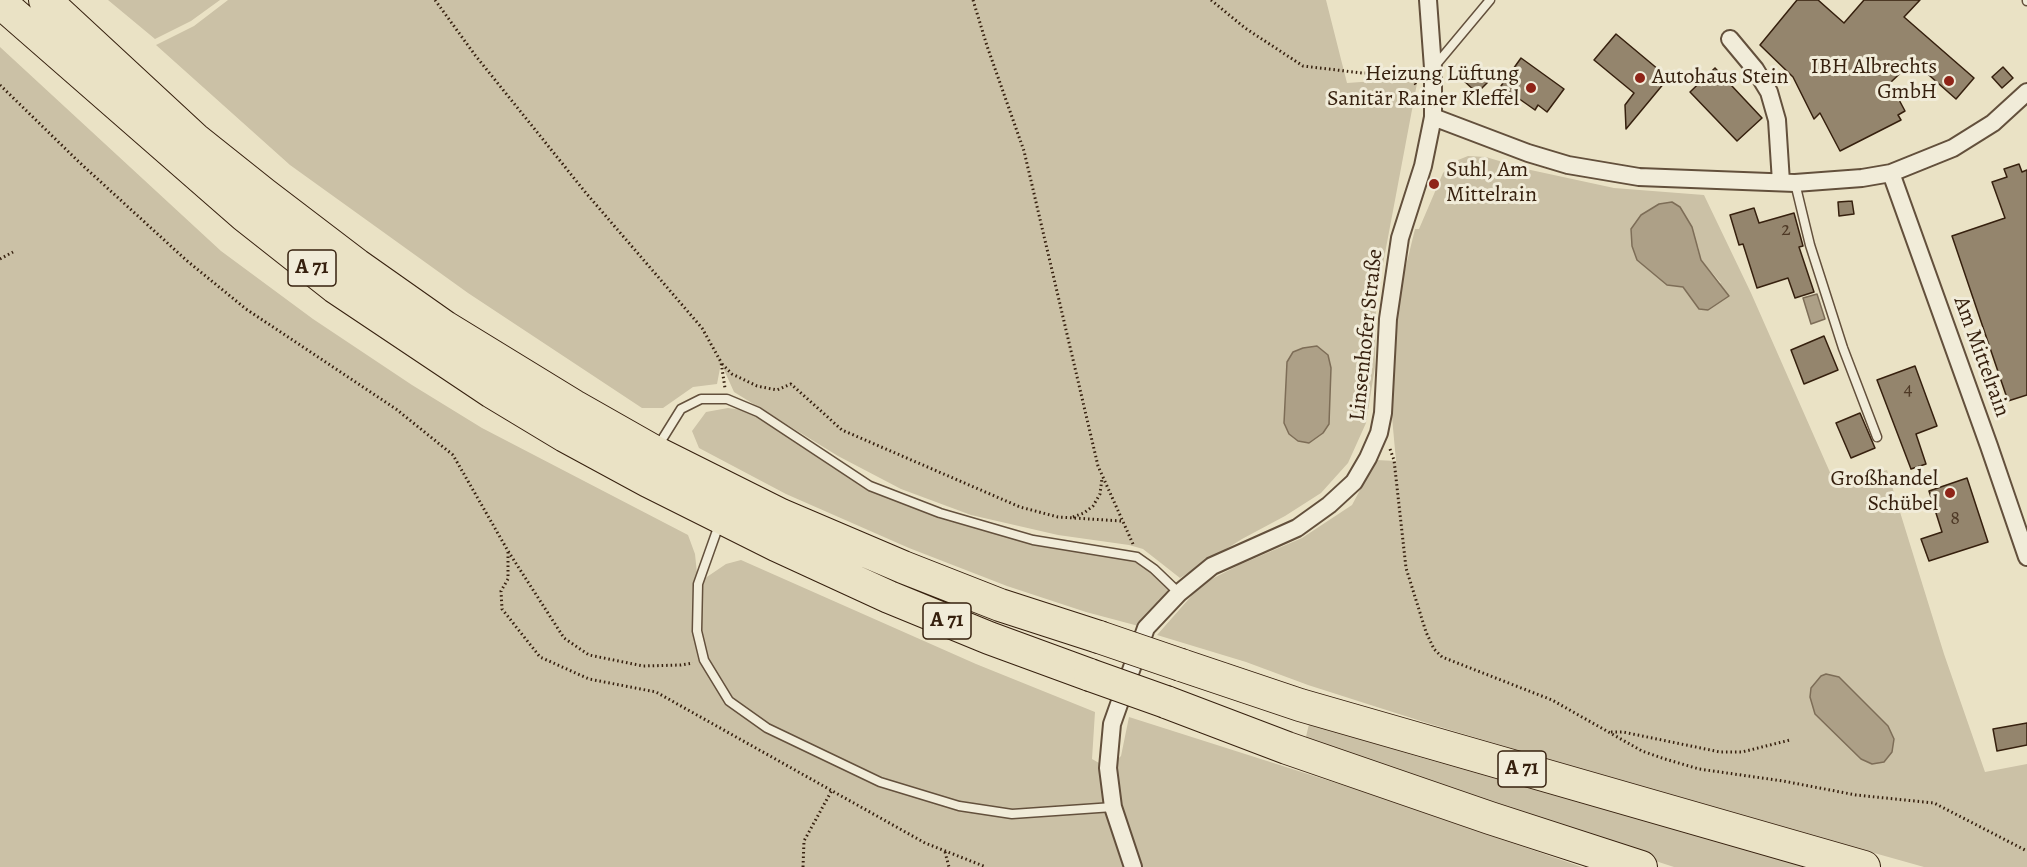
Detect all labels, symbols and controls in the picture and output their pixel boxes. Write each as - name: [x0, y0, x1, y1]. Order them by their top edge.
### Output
- place label: IBH Albrechts GmbH: [1811, 55, 1937, 106]
- place label: Heizung Lüftung Sanitär Rainer Kleffel: [1327, 62, 1519, 113]
- place label: Autohaus Stein: [1652, 65, 1789, 91]
- marker: Autohaus Stein: [1633, 71, 1647, 85]
- marker: IBH Albrechts GmbH: [1942, 74, 1956, 88]
- marker: Heizung Lüftung Sanitär Rainer Kleffel: [1524, 81, 1538, 95]
- place label: Suhl, Am Mittelrain: [1446, 158, 1537, 210]
- marker: Suhl, Am Mittelrain: [1427, 177, 1441, 191]
- house number: 2: [1781, 218, 1791, 242]
- street label: Linsenhofer Straße: [1345, 248, 1389, 422]
- road number: A 71: [288, 250, 336, 286]
- street label: Am Mittelrain: [1947, 293, 2015, 421]
- house number: 4: [1903, 378, 1913, 402]
- place label: Großhandel Schübel: [1831, 467, 1938, 518]
- marker: Großhandel Schübel: [1943, 486, 1957, 500]
- house number: 8: [1950, 507, 1960, 531]
- road number: A 71: [923, 603, 971, 639]
- road number: A 71: [1498, 751, 1546, 787]

